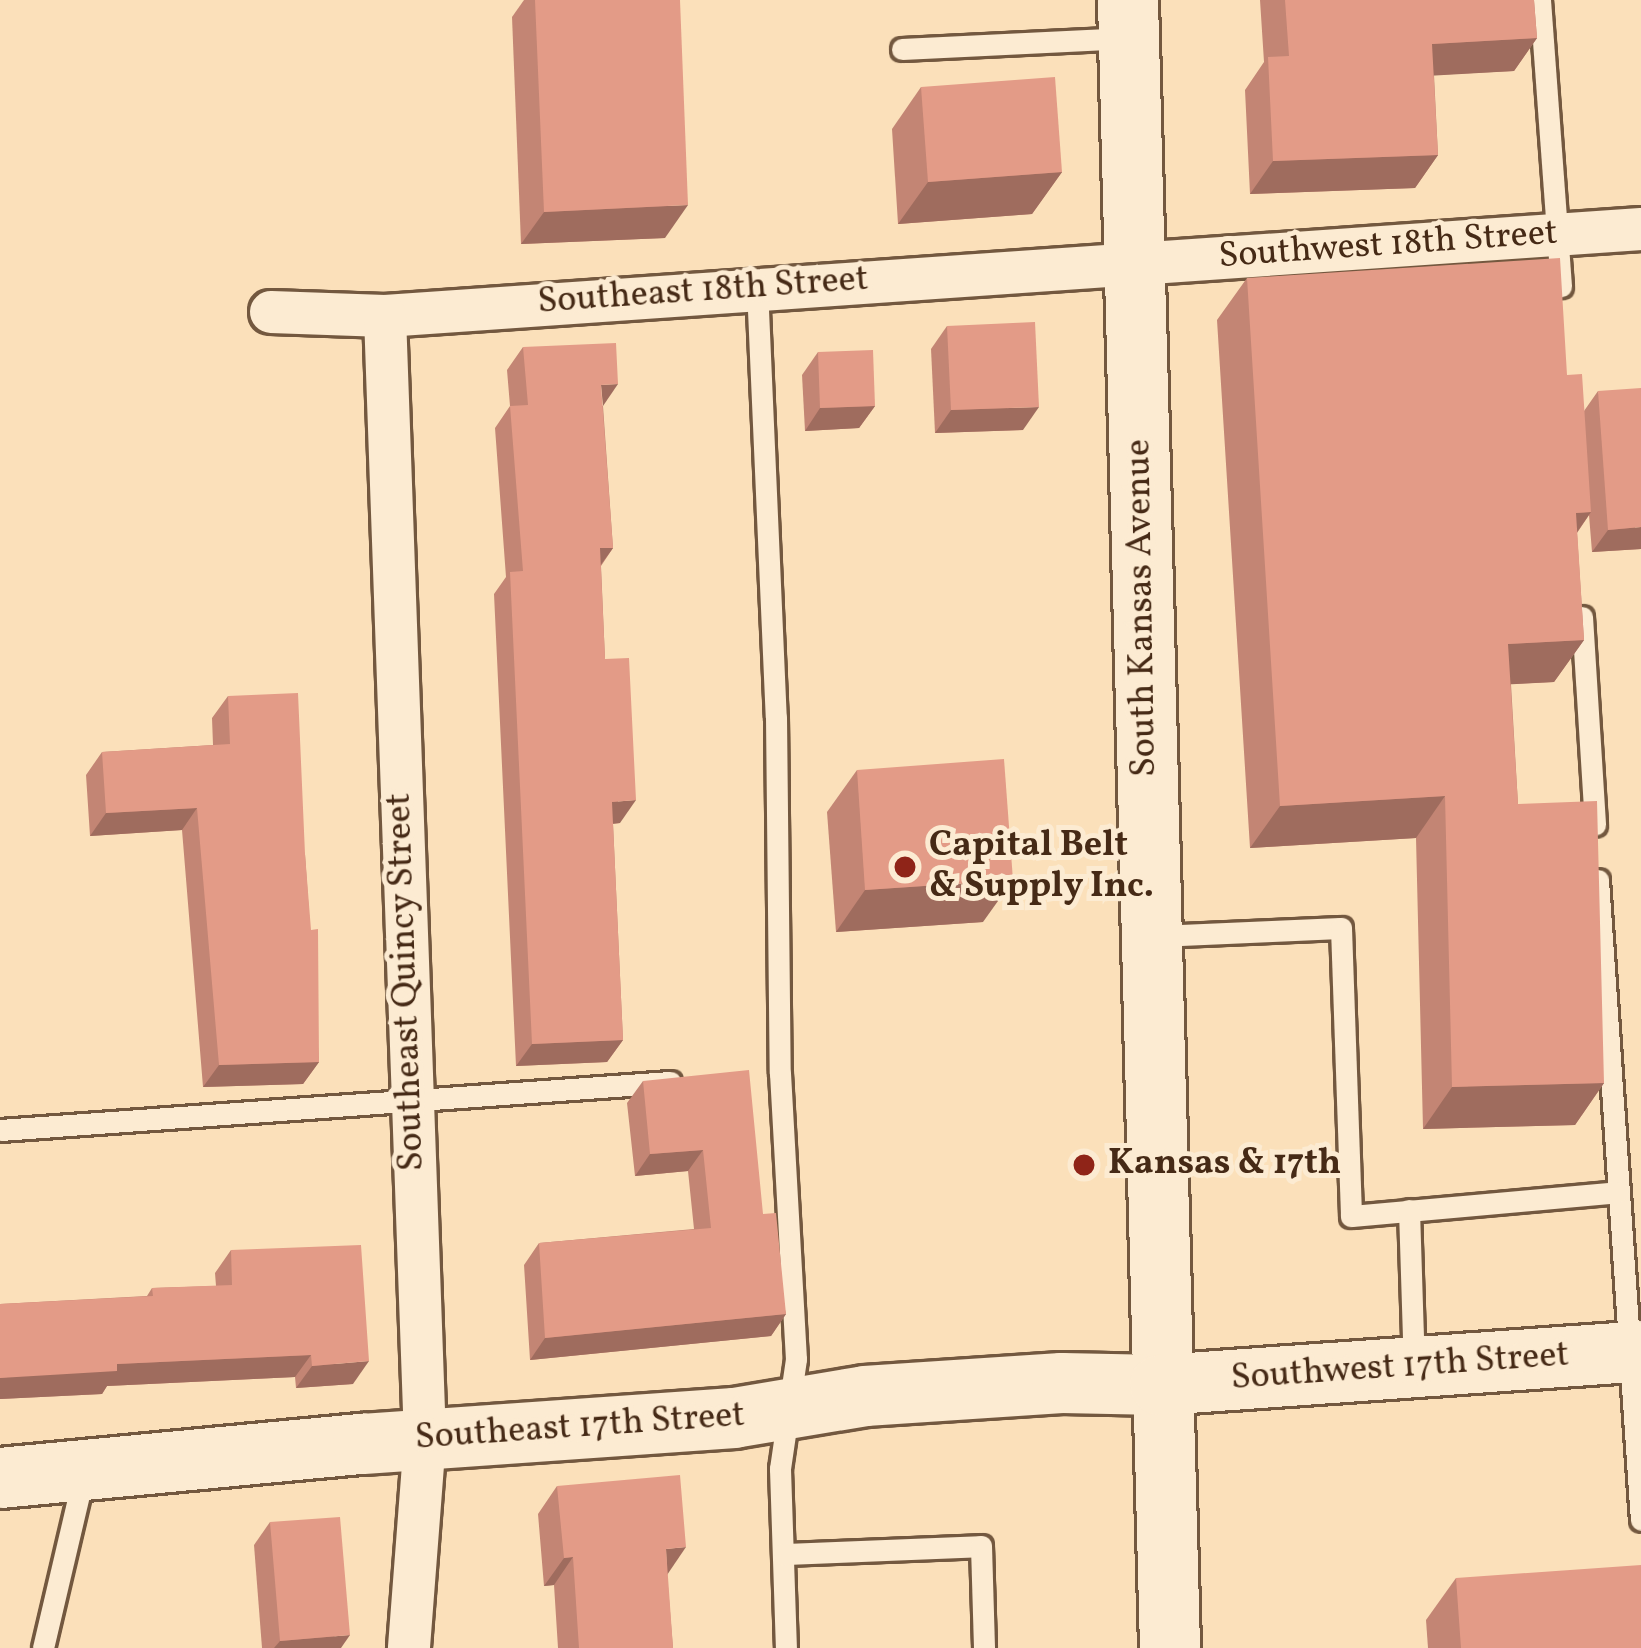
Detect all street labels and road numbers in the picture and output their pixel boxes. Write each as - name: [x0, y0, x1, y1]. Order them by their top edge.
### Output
- street label: Southwest 18th Street: [1217, 213, 1559, 279]
- street label: Southeast 18th Street: [536, 259, 870, 325]
- street label: South Kansas Avenue: [1118, 439, 1168, 777]
- street label: Southeast Quincy Street: [379, 791, 435, 1173]
- street label: Southwest 17th Street: [1229, 1335, 1571, 1401]
- street label: Southeast 17th Street: [414, 1395, 746, 1461]

